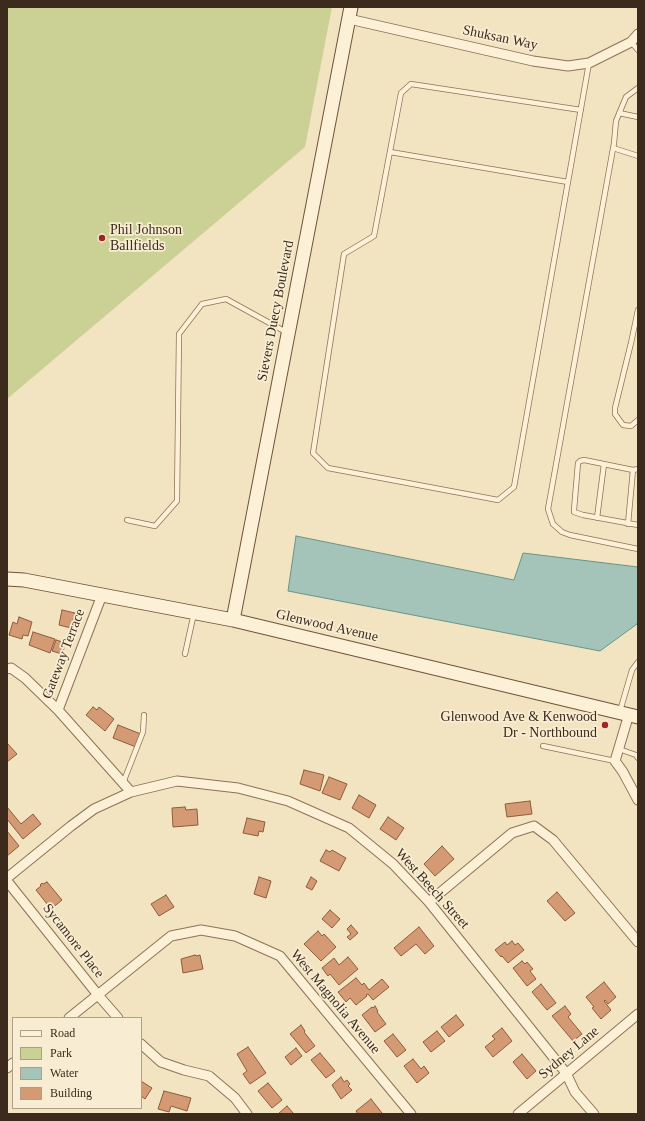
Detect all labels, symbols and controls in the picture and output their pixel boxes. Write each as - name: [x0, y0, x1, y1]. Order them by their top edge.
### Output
- street label: Shuksan Way: [461, 22, 539, 54]
- place label: Phil Johnson Ballfields: [110, 222, 182, 254]
- marker: Phil Johnson Ballfields: [97, 233, 107, 243]
- street label: Sievers Duecy Boulevard: [254, 239, 298, 383]
- street label: Glenwood Avenue: [274, 606, 380, 646]
- street label: Gateway Terrace: [39, 607, 89, 701]
- place label: Glenwood Ave & Kenwood Dr - Northbound: [441, 709, 597, 742]
- marker: Glenwood Ave & Kenwood Dr - Northbound: [600, 720, 610, 730]
- street label: West Beech Street: [392, 845, 472, 933]
- street label: Sycamore Place: [39, 900, 107, 982]
- street label: West Magnolia Avenue: [287, 947, 383, 1057]
- legend: [12, 1017, 142, 1109]
- street label: Sydney Lane: [535, 1023, 603, 1083]
- text: Road: [50, 1026, 75, 1040]
- text: Park: [50, 1046, 72, 1060]
- text: Water: [50, 1066, 78, 1080]
- text: Building: [50, 1086, 92, 1100]

